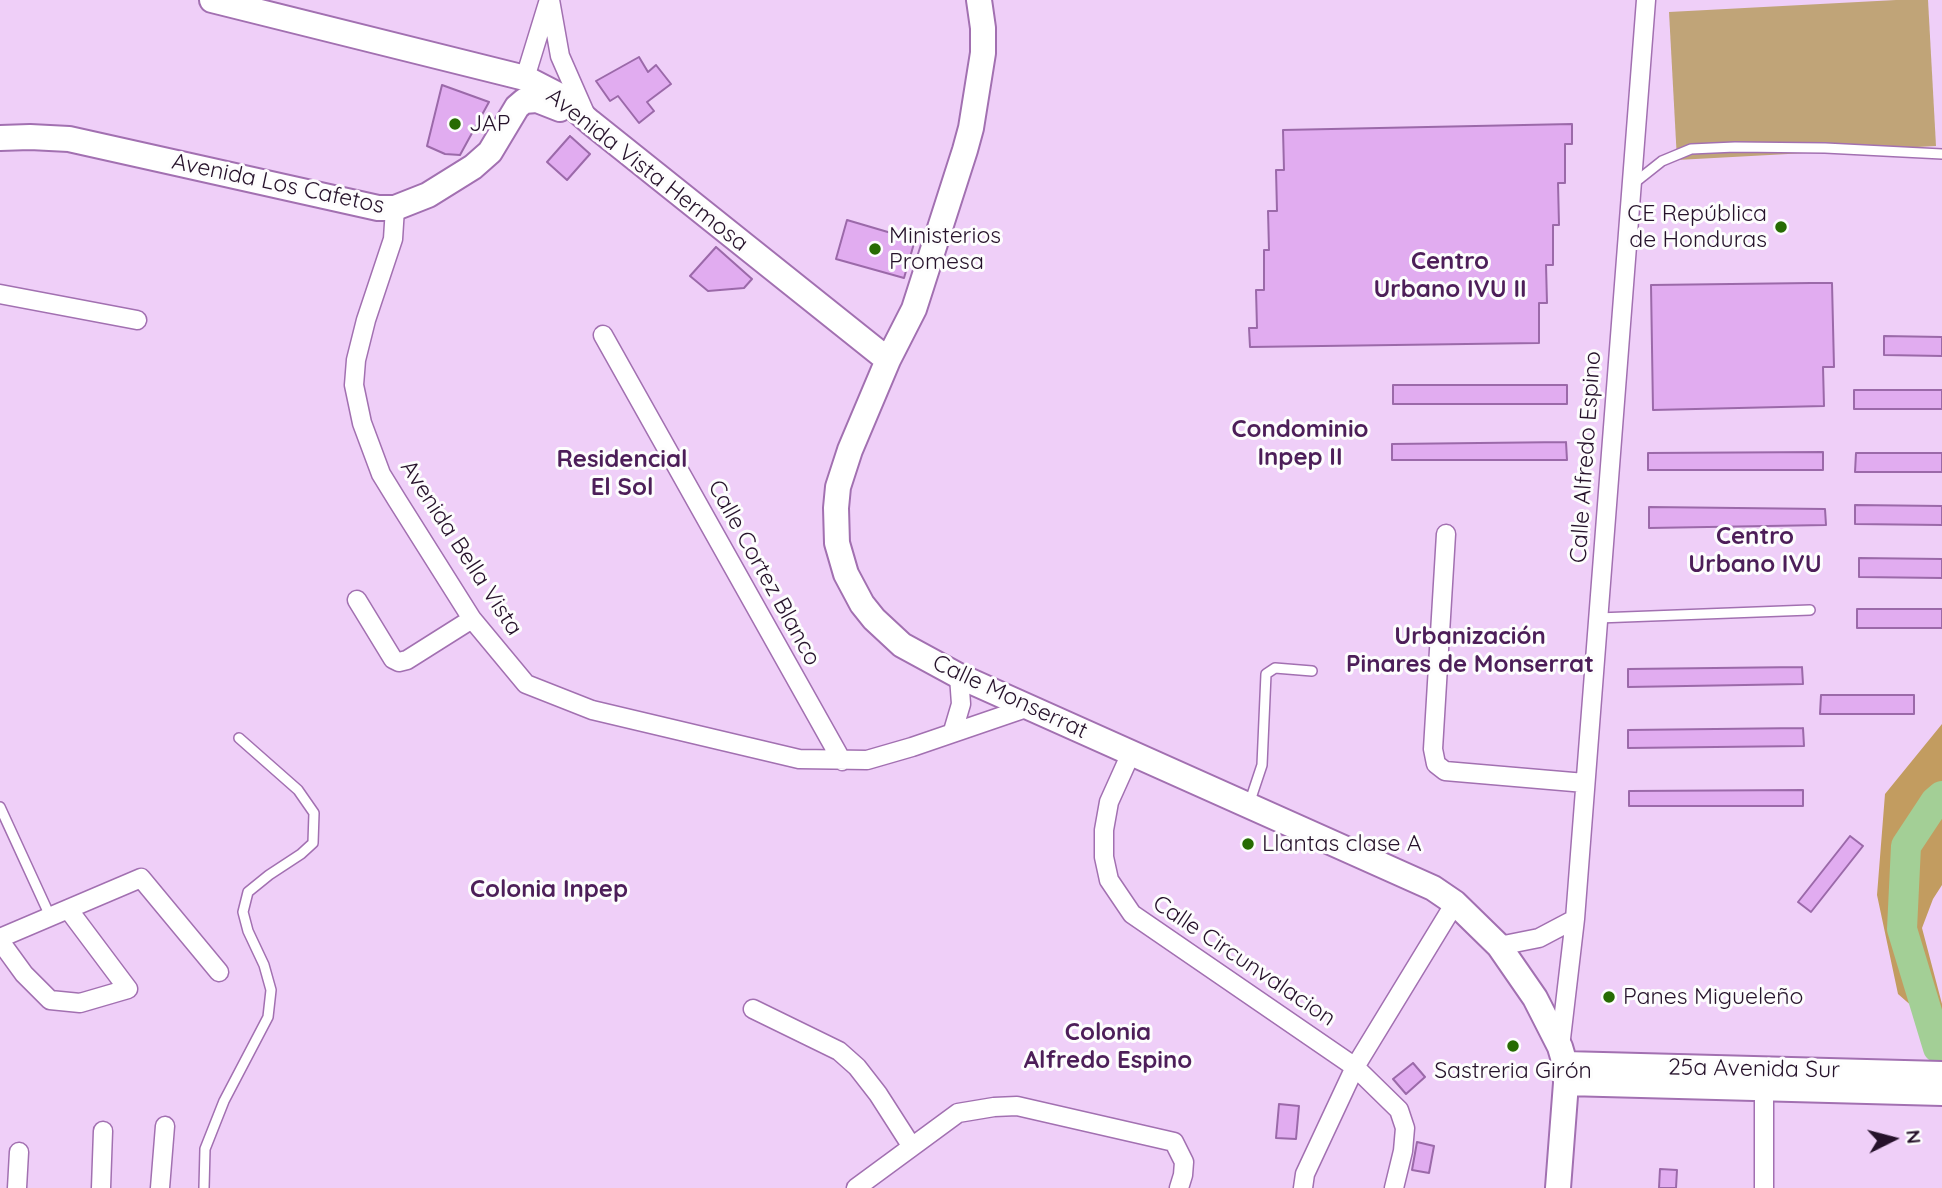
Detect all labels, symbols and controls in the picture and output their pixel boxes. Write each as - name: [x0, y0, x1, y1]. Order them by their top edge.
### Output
- street label: Avenida Vista Hermosa: [540, 83, 754, 257]
- place label: JAP: [469, 110, 510, 138]
- marker: JAP: [447, 116, 463, 132]
- street label: Avenida Los Cafetos: [169, 148, 387, 220]
- place label: CE República de Honduras: [1627, 200, 1767, 254]
- marker: CE República de Honduras: [1773, 219, 1789, 235]
- place label: Ministerios Promesa: [889, 222, 1001, 276]
- marker: Ministerios Promesa: [867, 241, 883, 257]
- district label: Centro Urbano IVU II: [1373, 248, 1527, 304]
- street label: Calle Alfredo Espino: [1565, 350, 1607, 564]
- district label: Condominio Inpep II: [1231, 416, 1369, 472]
- district label: Residencial El Sol: [557, 446, 687, 502]
- street label: Avenida Bella Vista: [394, 455, 528, 641]
- street label: Calle Cortez Blanco: [702, 476, 826, 670]
- district label: Centro Urbano IVU: [1688, 523, 1822, 579]
- district label: Urbanización Pinares de Monserrat: [1346, 623, 1594, 679]
- street label: Calle Monserrat: [928, 649, 1092, 745]
- place label: Llantas clase A: [1262, 830, 1422, 858]
- marker: Llantas clase A: [1240, 836, 1256, 852]
- district label: Colonia Inpep: [470, 876, 628, 904]
- street label: Calle Circunvalacion: [1147, 890, 1341, 1032]
- place label: Panes Migueleño: [1623, 983, 1803, 1011]
- marker: Panes Migueleño: [1601, 989, 1617, 1005]
- district label: Colonia Alfredo Espino: [1024, 1019, 1192, 1075]
- marker: Sastreria Girón: [1505, 1038, 1521, 1054]
- street label: 25a Avenida Sur: [1668, 1054, 1840, 1084]
- place label: Sastreria Girón: [1434, 1057, 1592, 1085]
- north arrow: [1858, 1104, 1928, 1174]
- text: N: [1901, 1129, 1927, 1145]

